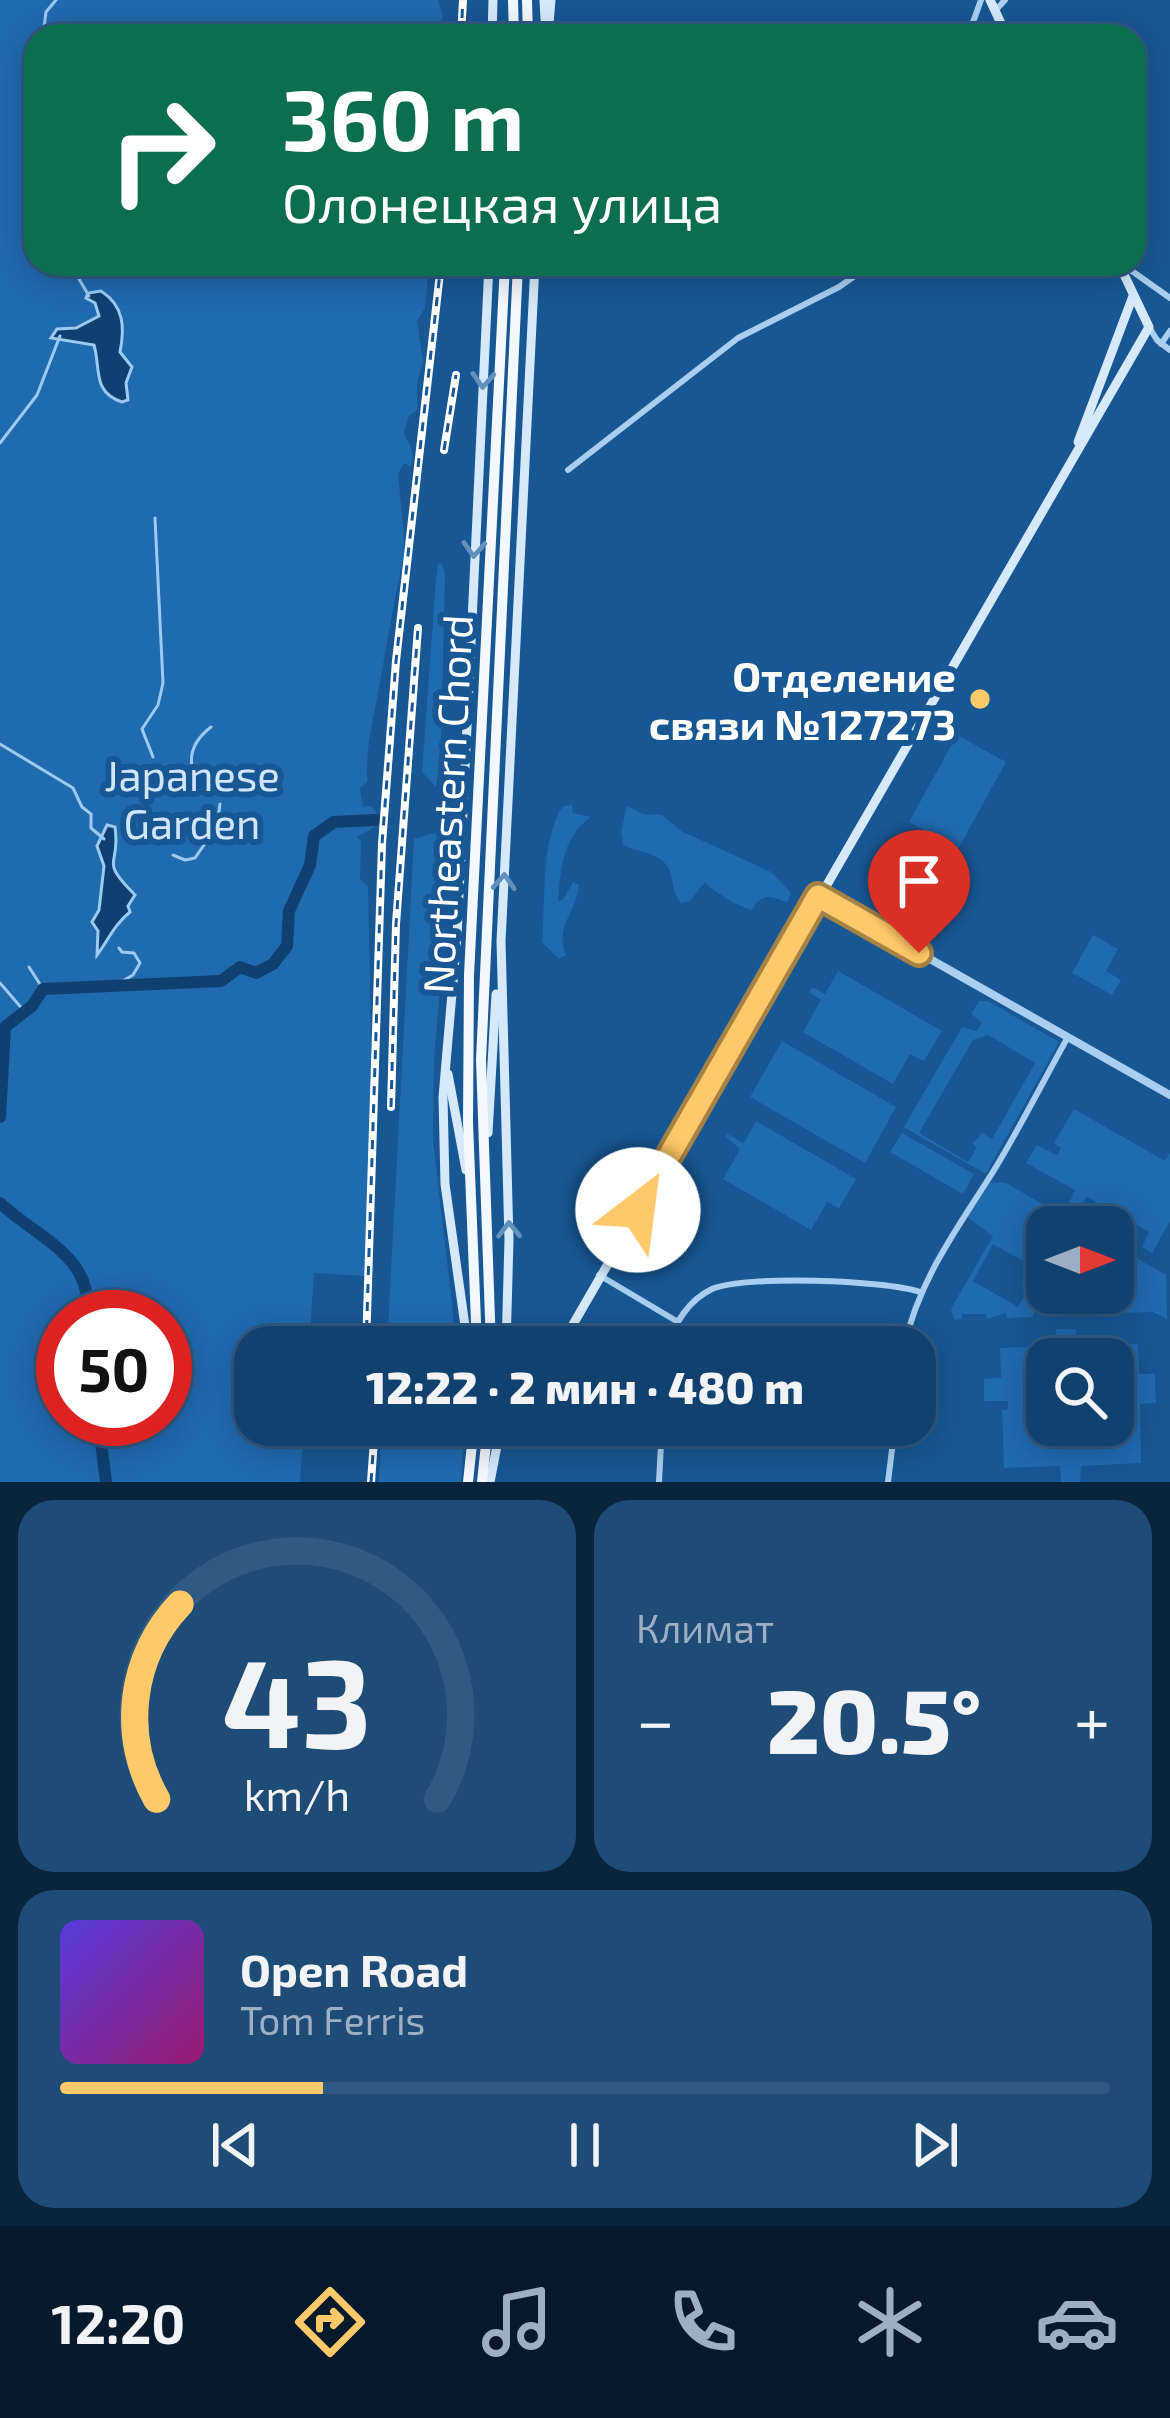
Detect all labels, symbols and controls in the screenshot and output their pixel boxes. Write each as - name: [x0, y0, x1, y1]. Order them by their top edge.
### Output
- text: 360 m: [282, 67, 524, 168]
- icon: right: [84, 72, 240, 228]
- text: Олонецкая улица: [282, 169, 722, 234]
- one-way arrow: [470, 371, 496, 390]
- one-way arrow: [461, 540, 487, 559]
- street label: Northeastern Chord: [411, 613, 481, 995]
- place label: Отделение связи №127273: [649, 650, 956, 748]
- marker: Отделение связи №127273: [967, 686, 993, 712]
- park label: Japanese Garden: [104, 749, 280, 847]
- pin: [868, 830, 970, 953]
- icon: arrive: [886, 848, 952, 914]
- one-way arrow: [491, 872, 517, 891]
- position arrow: [575, 1147, 701, 1273]
- north arrow: [1026, 1206, 1134, 1314]
- map controls: [1026, 1206, 1134, 1446]
- one-way arrow: [496, 1220, 522, 1238]
- speed limit sign: 50: [36, 1290, 192, 1446]
- button: search: [1026, 1338, 1134, 1446]
- text: 12:22 · 2 мин · 480 m: [366, 1359, 804, 1413]
- text: Климат: [636, 1604, 774, 1651]
- text: 43: [222, 1623, 372, 1773]
- text: 20.5°: [767, 1664, 981, 1772]
- text: −: [636, 1679, 675, 1758]
- text: +: [1074, 1679, 1110, 1758]
- text: km/h: [244, 1768, 350, 1820]
- text: Open Road: [240, 1942, 468, 1996]
- text: Tom Ferris: [240, 1996, 425, 2043]
- icon: previous: [202, 2112, 268, 2178]
- icon: pause: [552, 2112, 618, 2178]
- icon: next: [902, 2112, 968, 2178]
- icon: directions: [288, 2280, 372, 2364]
- icon: music: [475, 2280, 559, 2364]
- icon: phone: [661, 2280, 745, 2364]
- icon: climate: [848, 2280, 932, 2364]
- icon: car: [1035, 2280, 1119, 2364]
- text: 12:20: [51, 2290, 185, 2355]

